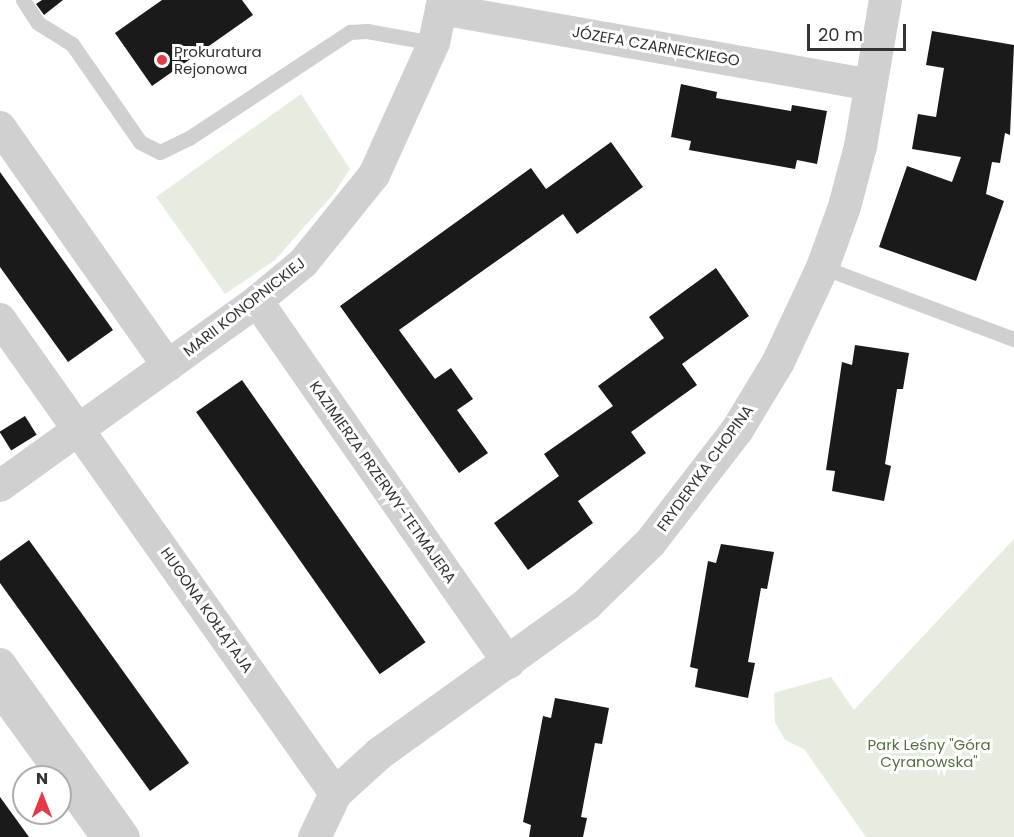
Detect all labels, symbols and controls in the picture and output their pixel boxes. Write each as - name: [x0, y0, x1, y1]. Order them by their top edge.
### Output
- scale bar: [810, 12, 909, 50]
- street label: JÓZEFA CZARNECKIEGO: [571, 22, 741, 70]
- text: 20 m: [818, 22, 863, 47]
- place label: Prokuratura Rejonowa: [174, 42, 262, 77]
- marker: Prokuratura Rejonowa: [155, 53, 169, 67]
- street label: MARII KONOPNICKIEJ: [180, 254, 308, 360]
- street label: KAZIMIERZA PRZERWY-TETMAJERA: [306, 377, 460, 587]
- street label: FRYDERYKA CHOPINA: [653, 401, 757, 535]
- street label: HUGONA KOŁŁĄTAJA: [157, 544, 257, 676]
- park label: Park Leśny "Góra Cyranowska": [867, 735, 991, 770]
- north arrow: [12, 765, 72, 825]
- text: N: [36, 767, 48, 790]

